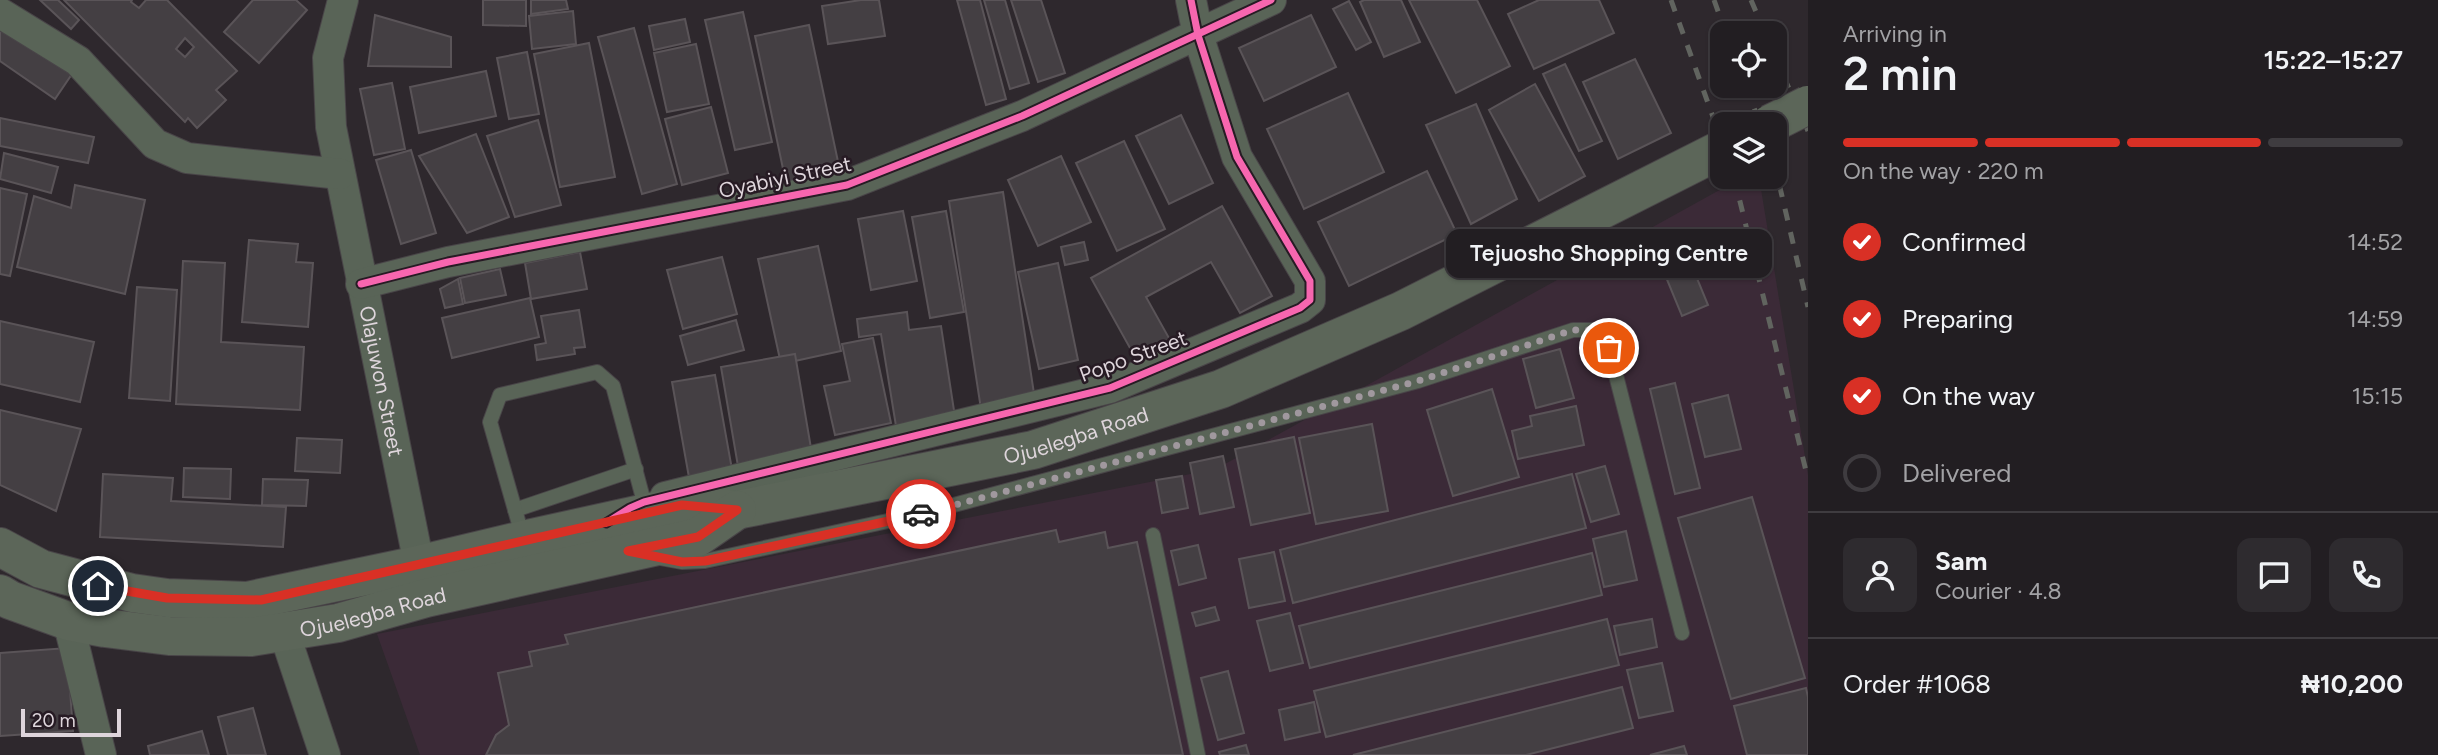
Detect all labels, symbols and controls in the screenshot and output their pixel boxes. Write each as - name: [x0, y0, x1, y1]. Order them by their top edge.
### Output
- text: Arriving in: [1843, 20, 1947, 48]
- map controls: [1710, 21, 1787, 189]
- button: locate: [1710, 21, 1787, 98]
- text: 15:22–15:27: [2263, 44, 2403, 76]
- text: 2 min: [1843, 46, 1958, 102]
- button: layers: [1710, 112, 1787, 189]
- street label: Oyabiyi Street: [716, 151, 854, 203]
- text: On the way · 220 m: [1843, 157, 2043, 185]
- icon: check: [1843, 223, 1881, 261]
- text: Confirmed: [1902, 226, 2026, 258]
- text: 14:52: [2347, 228, 2403, 256]
- callout: Tejuosho Shopping Centre: [1446, 229, 1772, 278]
- text: Tejuosho Shopping Centre: [1470, 239, 1748, 267]
- icon: check: [1843, 300, 1881, 338]
- street label: Olajuwon Street: [355, 303, 410, 459]
- text: Preparing: [1902, 303, 2013, 335]
- text: 14:59: [2347, 305, 2403, 333]
- pin: [1579, 318, 1639, 378]
- street label: Popo Street: [1076, 325, 1190, 387]
- icon: bag: [1590, 329, 1628, 367]
- icon: check: [1843, 377, 1881, 415]
- text: On the way: [1902, 380, 2035, 412]
- text: 15:15: [2352, 382, 2403, 410]
- street label: Ojuelegba Road: [1001, 401, 1151, 468]
- text: Delivered: [1902, 457, 2011, 489]
- courier: [886, 479, 956, 549]
- icon: car: [902, 495, 940, 533]
- button: person: [1843, 538, 1917, 612]
- button: chat: [2237, 538, 2311, 612]
- button: phone: [2329, 538, 2403, 612]
- text: Sam: [1935, 545, 1987, 577]
- pin: [68, 556, 128, 616]
- icon: home: [79, 567, 117, 605]
- text: Courier · 4.8: [1935, 577, 2062, 605]
- street label: Ojuelegba Road: [298, 581, 448, 641]
- text: Order #1068: [1843, 668, 1991, 700]
- text: ₦10,200: [2301, 668, 2403, 700]
- scale bar: [21, 706, 121, 738]
- text: 20 m: [32, 709, 76, 732]

